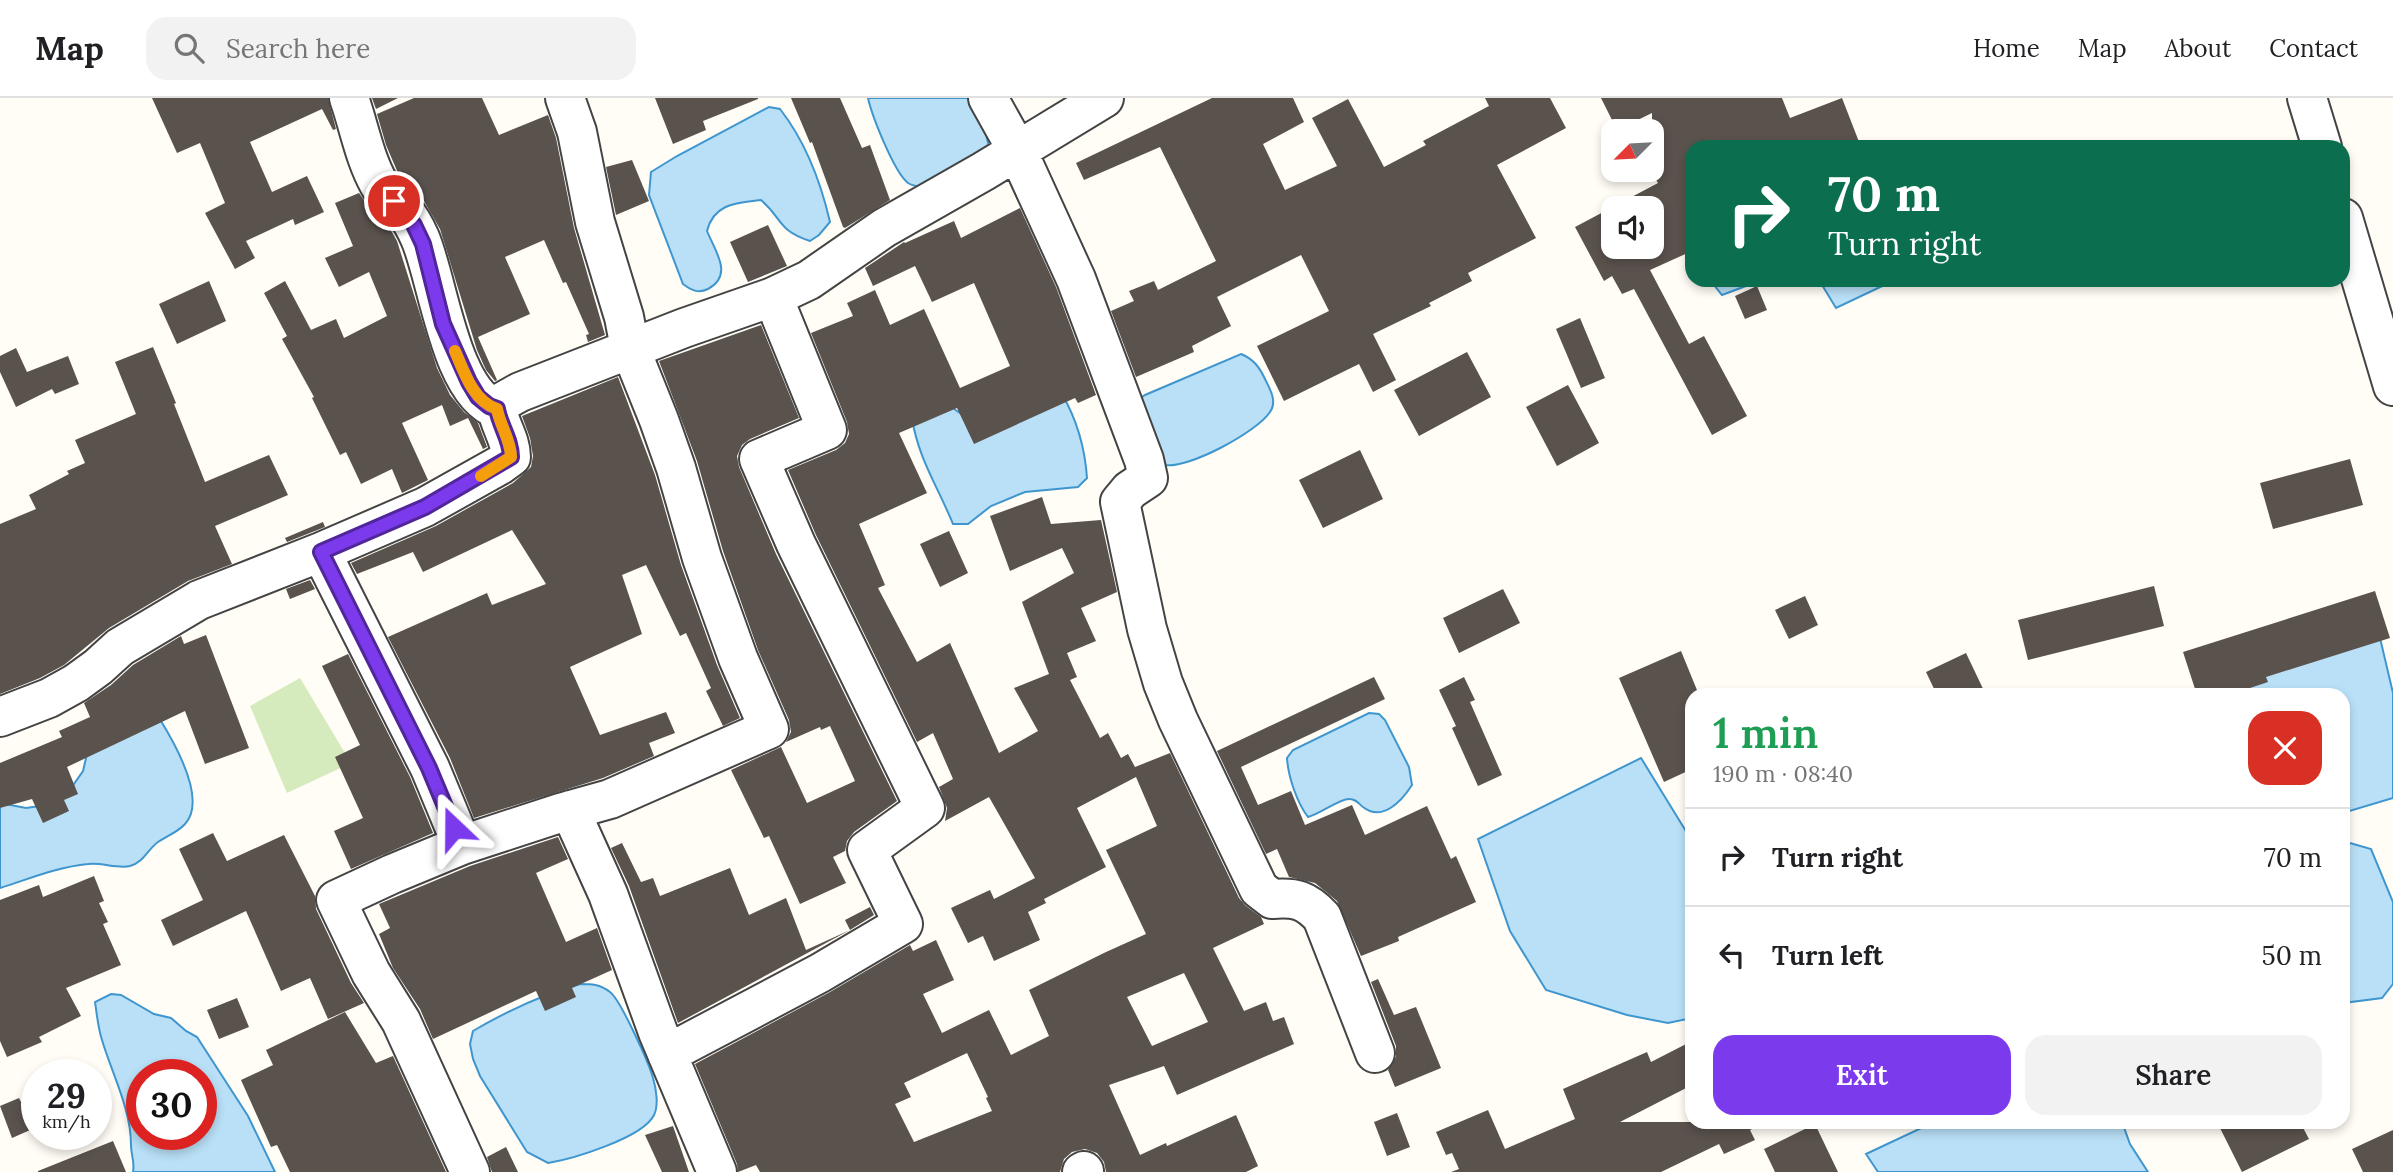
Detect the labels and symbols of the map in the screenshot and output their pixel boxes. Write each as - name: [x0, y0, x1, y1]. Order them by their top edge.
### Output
- north arrow: [1601, 119, 1664, 182]
- pin: [364, 171, 424, 231]
- position arrow: [417, 791, 491, 865]
- speed limit sign: 30: [126, 1059, 217, 1150]

